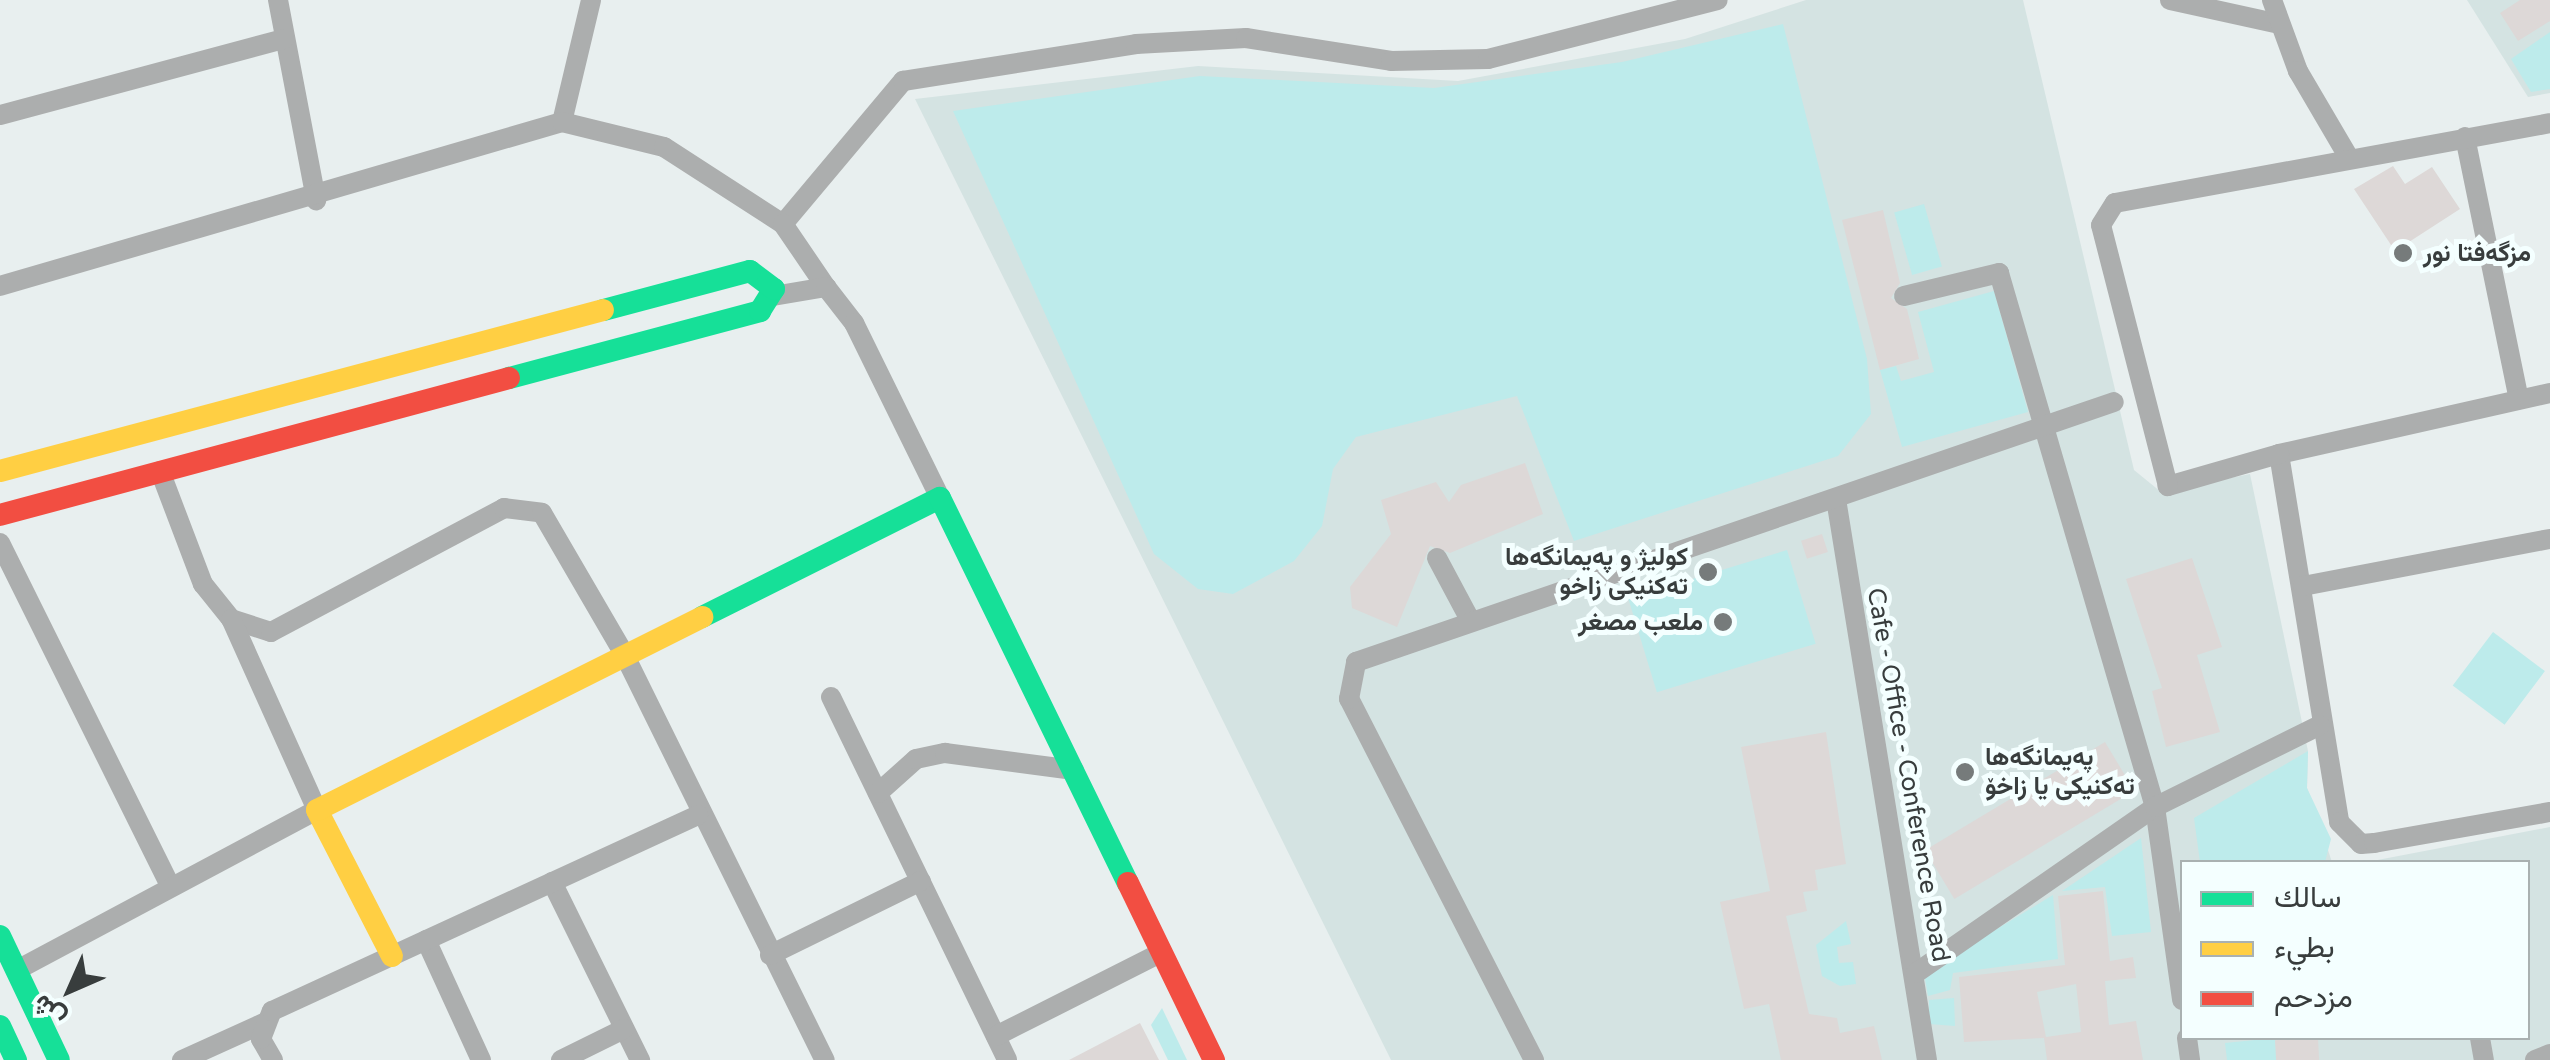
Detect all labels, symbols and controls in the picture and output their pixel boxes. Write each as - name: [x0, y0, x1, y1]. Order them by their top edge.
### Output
- place label: مزگەفتا نور: [2423, 238, 2531, 268]
- marker: مزگەفتا نور: [2392, 242, 2414, 264]
- place label: كوليژ و په‌يمانگه‌ها ته‌كنيكى زاخو: [1505, 543, 1688, 602]
- marker: كوليژ و په‌يمانگه‌ها ته‌كنيكى زاخو: [1697, 561, 1719, 583]
- street label: Cafe - Office - Conference Road: [1860, 586, 1956, 964]
- place label: ملعب مصغر: [1578, 607, 1703, 637]
- marker: ملعب مصغر: [1712, 611, 1734, 633]
- place label: پەیمانگەها تەکنیکی یا زاخۆ: [1985, 743, 2135, 802]
- marker: پەیمانگەها تەکنیکی یا زاخۆ: [1954, 761, 1976, 783]
- legend: [2180, 860, 2530, 1040]
- text: سالك: [2274, 879, 2341, 916]
- text: بطيء: [2274, 929, 2335, 966]
- north arrow: [20, 940, 120, 1040]
- text: مزدحم: [2274, 979, 2353, 1016]
- text: ش: [25, 987, 73, 1035]

